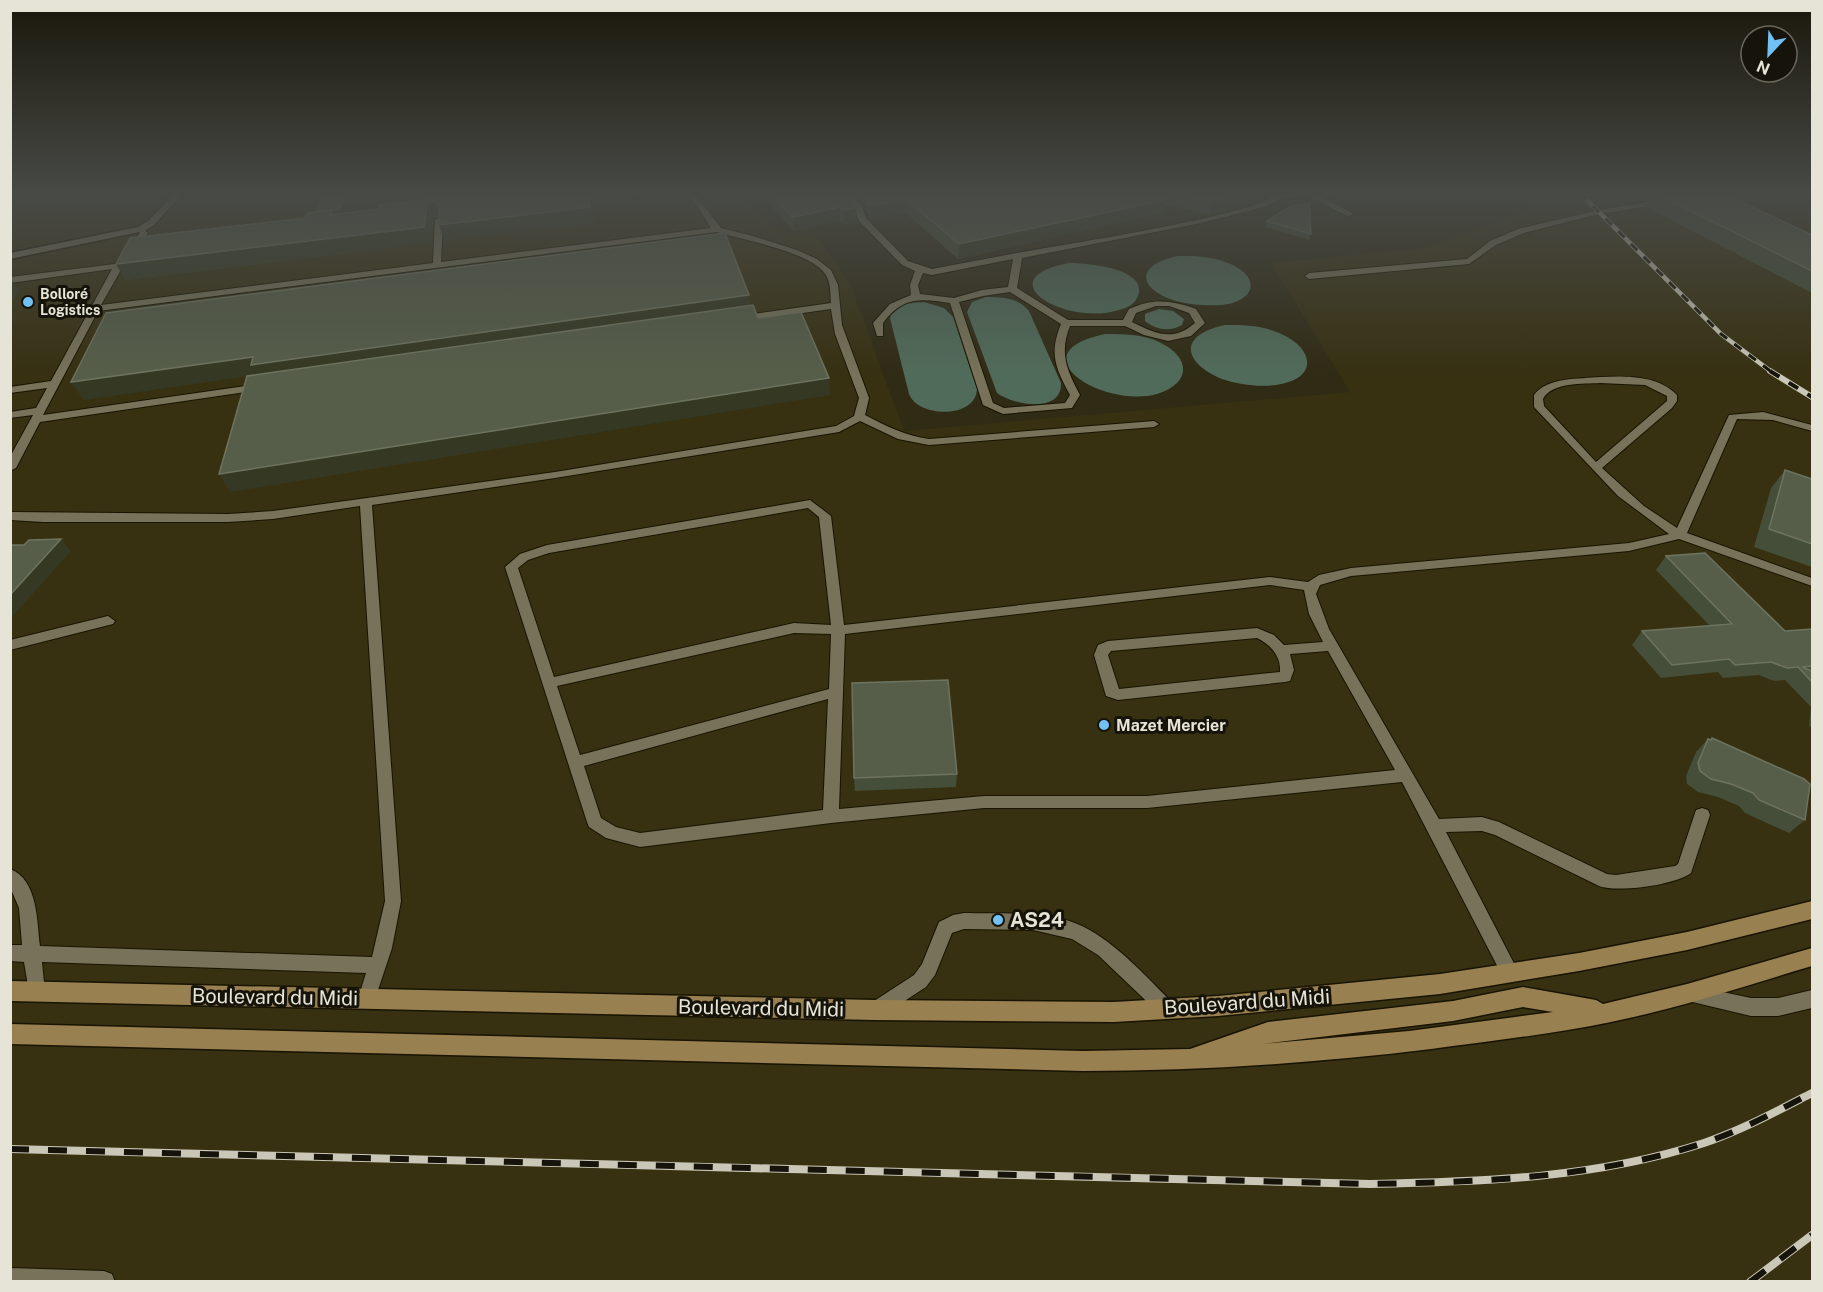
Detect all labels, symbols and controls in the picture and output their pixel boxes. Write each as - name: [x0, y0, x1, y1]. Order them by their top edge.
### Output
- north arrow: [1739, 24, 1799, 84]
- text: N: [1754, 56, 1773, 79]
- place label: Bolloré Logistics: [40, 286, 100, 318]
- marker: Bolloré Logistics: [21, 295, 35, 309]
- place label: Mazet Mercier: [1116, 716, 1226, 735]
- marker: Mazet Mercier: [1097, 718, 1111, 732]
- place label: AS24: [1010, 908, 1064, 932]
- marker: AS24: [991, 913, 1005, 927]
- street label: Boulevard du Midi: [192, 984, 358, 1010]
- street label: Boulevard du Midi: [1163, 984, 1331, 1020]
- street label: Boulevard du Midi: [678, 995, 844, 1021]

